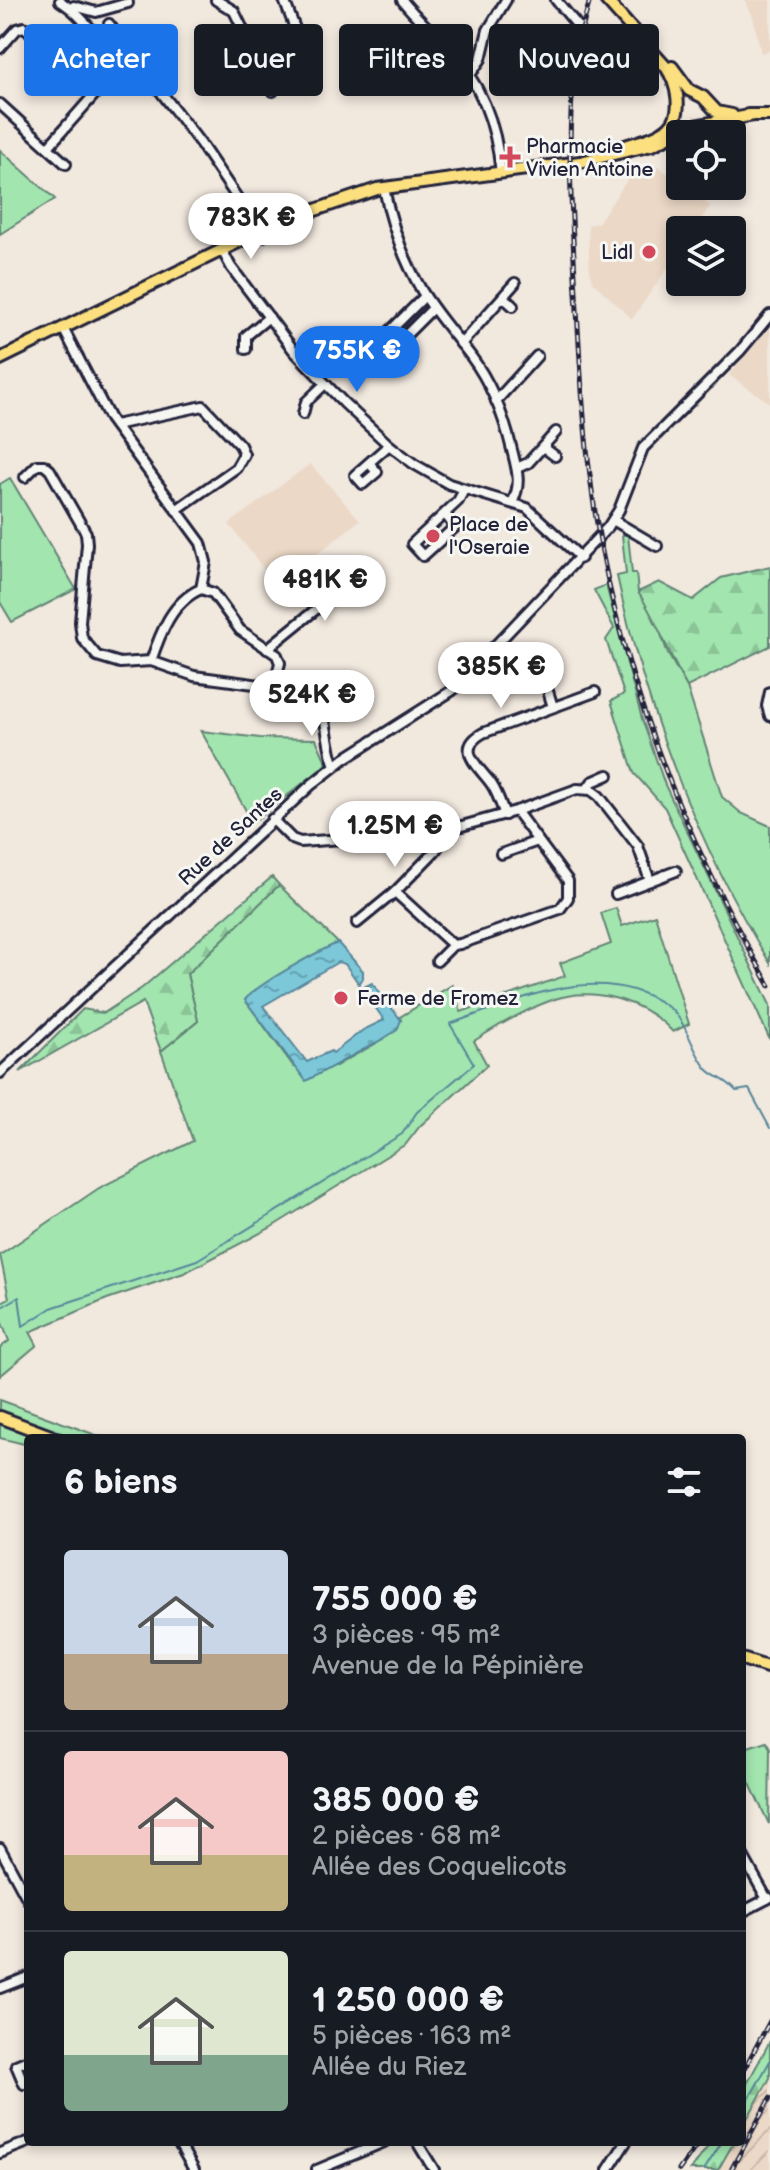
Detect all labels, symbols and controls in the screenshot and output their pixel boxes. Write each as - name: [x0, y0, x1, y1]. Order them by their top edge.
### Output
- chip: Acheter: [24, 24, 178, 96]
- chip: Louer: [194, 24, 323, 96]
- chip: Filtres: [339, 24, 473, 96]
- chip: Nouveau: [489, 24, 659, 96]
- map controls: [666, 120, 746, 296]
- button: locate: [666, 120, 746, 200]
- place label: Pharmacie Vivien Antoine: [526, 135, 654, 182]
- marker: Pharmacie Vivien Antoine: [501, 148, 519, 166]
- pin: 783K €: [186, 193, 316, 261]
- text: 783K €: [206, 203, 296, 234]
- button: layers: [666, 216, 746, 296]
- place label: Lidl: [601, 241, 633, 265]
- marker: Lidl: [640, 243, 658, 261]
- pin: 755K €: [292, 326, 422, 394]
- text: 755K €: [313, 336, 401, 367]
- place label: Place de l'Oseraie: [449, 513, 530, 560]
- marker: Place de l'Oseraie: [424, 527, 442, 545]
- pin: 481K €: [260, 555, 390, 623]
- text: 481K €: [282, 565, 368, 596]
- pin: 385K €: [436, 642, 566, 710]
- text: 385K €: [456, 652, 546, 683]
- pin: 524K €: [247, 670, 377, 738]
- text: 524K €: [267, 680, 357, 711]
- street label: Rue de Santes: [174, 783, 288, 891]
- pin: 1.25M €: [321, 801, 469, 869]
- text: 1.25M €: [347, 811, 443, 842]
- place label: Ferme de Fromez: [357, 987, 518, 1011]
- marker: Ferme de Fromez: [332, 989, 350, 1007]
- icon: filters: [662, 1460, 706, 1504]
- text: 6 biens: [64, 1462, 177, 1503]
- text: 755 000 €: [312, 1579, 478, 1620]
- icon: home: [128, 1582, 224, 1678]
- text: 3 pièces · 95 m²: [312, 1620, 501, 1651]
- text: Avenue de la Pépinière: [312, 1651, 584, 1682]
- text: 385 000 €: [312, 1780, 479, 1821]
- icon: home: [128, 1783, 224, 1879]
- text: 2 pièces · 68 m²: [312, 1821, 501, 1852]
- text: Allée des Coquelicots: [312, 1852, 567, 1883]
- text: 1 250 000 €: [312, 1980, 504, 2021]
- icon: home: [128, 1983, 224, 2079]
- text: 5 pièces · 163 m²: [312, 2021, 512, 2052]
- text: Allée du Riez: [312, 2052, 466, 2083]

